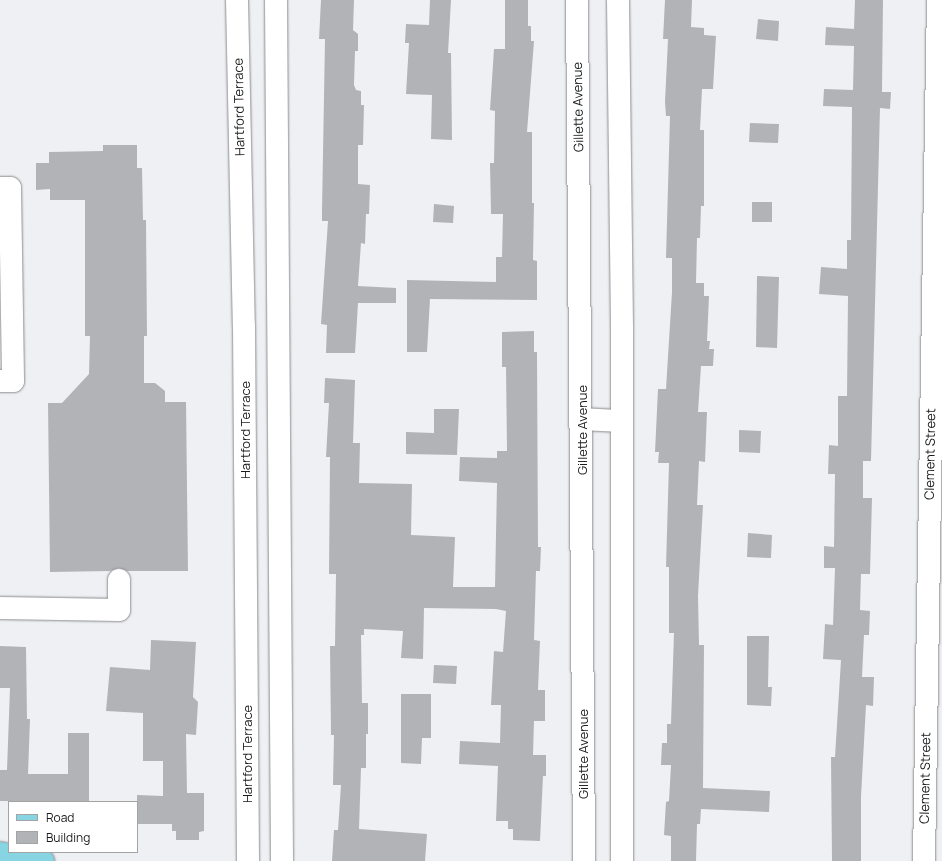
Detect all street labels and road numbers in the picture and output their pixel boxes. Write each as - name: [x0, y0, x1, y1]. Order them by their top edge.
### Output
- street label: Hartford Terrace: [230, 58, 248, 156]
- street label: Gillette Avenue: [569, 62, 587, 152]
- street label: Hartford Terrace: [237, 381, 253, 479]
- street label: Gillette Avenue: [574, 385, 590, 475]
- street label: Clement Street: [921, 408, 939, 500]
- street label: Hartford Terrace: [239, 705, 255, 803]
- street label: Gillette Avenue: [575, 709, 591, 799]
- street label: Clement Street: [916, 732, 934, 824]

